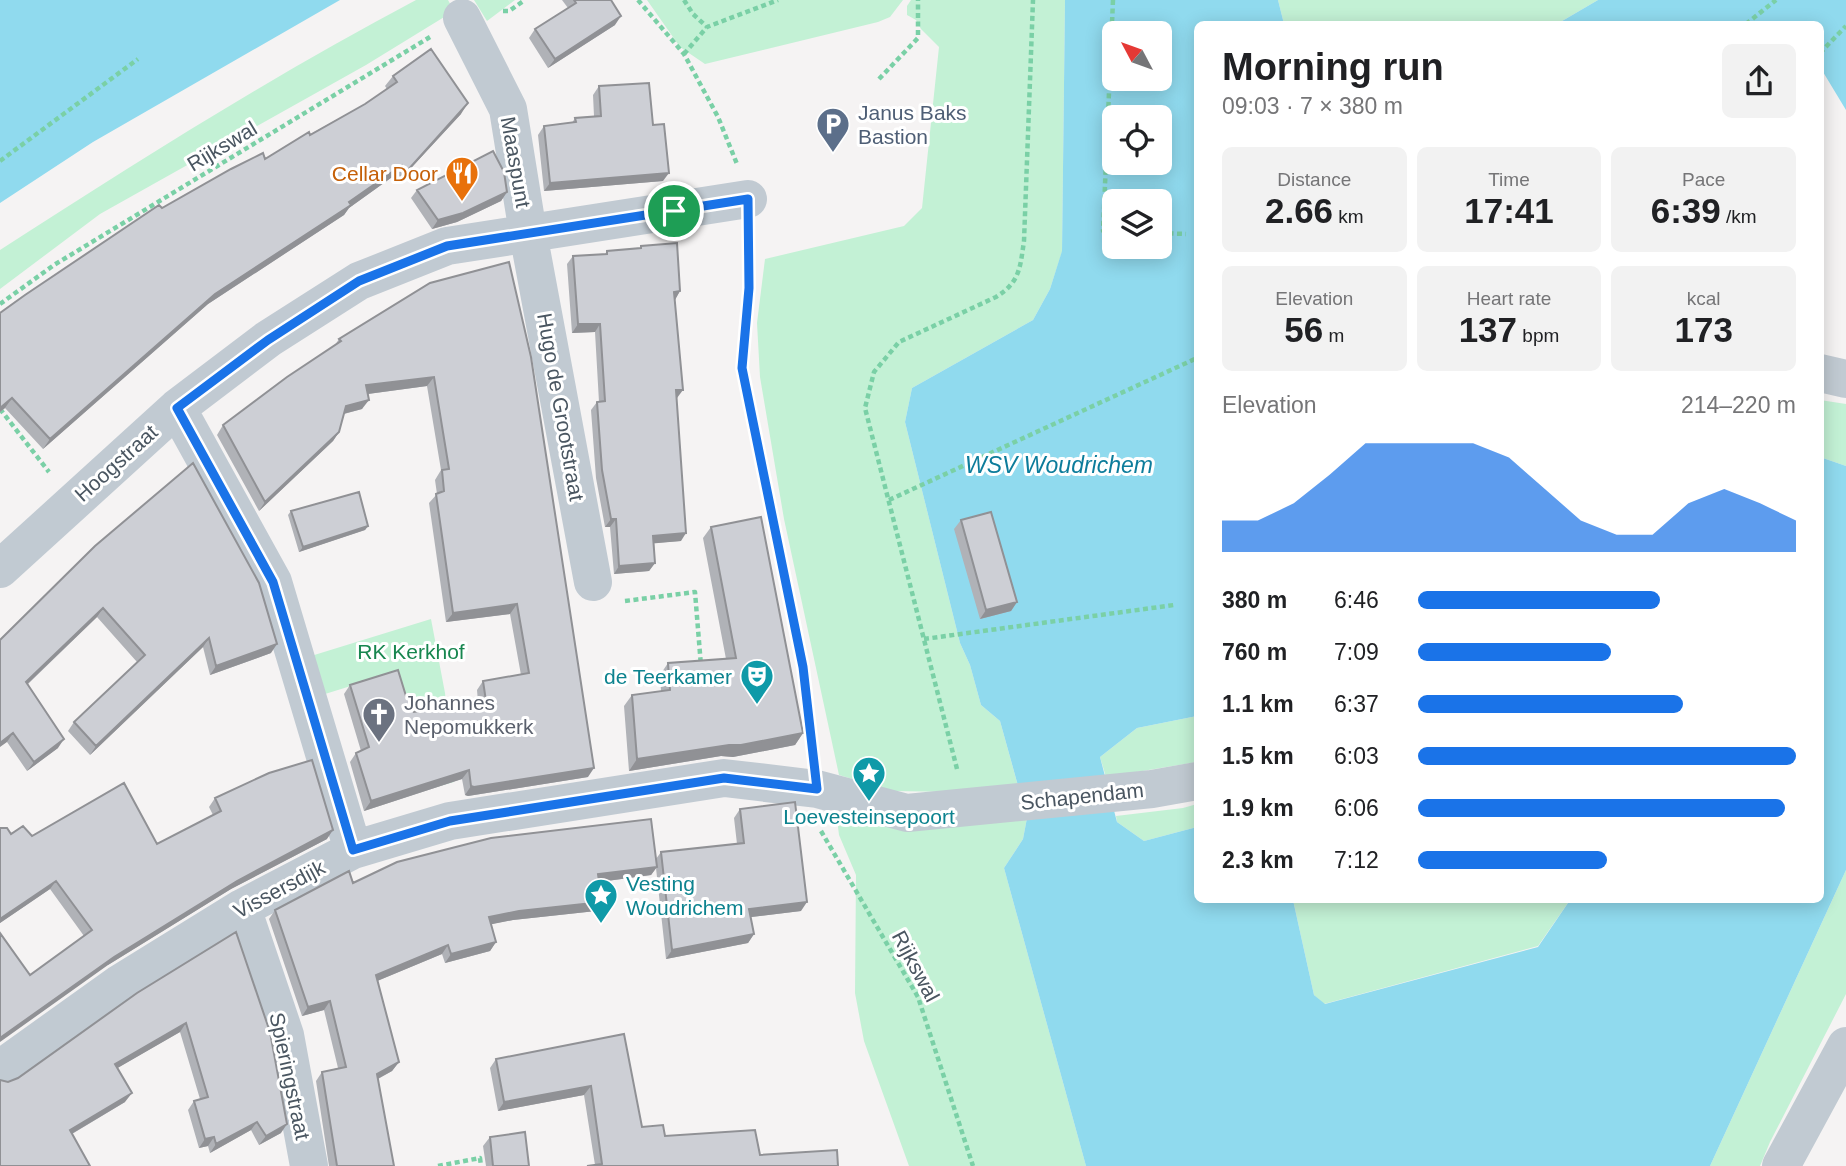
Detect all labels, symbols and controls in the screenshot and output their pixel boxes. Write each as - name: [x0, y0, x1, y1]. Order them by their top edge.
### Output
- north arrow: [1102, 21, 1172, 91]
- map controls: [1102, 21, 1172, 259]
- button: share: [1722, 44, 1796, 118]
- text: Morning run: [1222, 46, 1444, 88]
- text: 09:03 · 7 × 380 m: [1222, 93, 1403, 119]
- place label: Janus Baks Bastion: [858, 101, 967, 148]
- parking icon: Janus Baks Bastion: [814, 105, 852, 154]
- button: locate: [1102, 105, 1172, 175]
- street label: Maaspunt: [497, 115, 535, 210]
- street label: Rijkswal: [183, 116, 261, 176]
- restaurant icon: Cellar Door: [443, 154, 481, 203]
- place label: Cellar Door: [332, 162, 438, 185]
- text: Distance: [1277, 169, 1351, 190]
- text: Time: [1488, 169, 1530, 190]
- text: Pace: [1682, 169, 1725, 190]
- pin: [644, 181, 704, 241]
- button: layers: [1102, 189, 1172, 259]
- text: 2.66: [1265, 191, 1333, 230]
- text: 17:41: [1464, 191, 1554, 230]
- text: 6:39: [1651, 191, 1721, 230]
- icon: arrive: [655, 192, 693, 230]
- text: km: [1333, 206, 1364, 227]
- text: /km: [1721, 206, 1757, 227]
- text: Elevation: [1275, 288, 1353, 309]
- text: Heart rate: [1467, 288, 1551, 309]
- text: kcal: [1687, 288, 1721, 309]
- text: 56: [1284, 310, 1323, 349]
- text: 137: [1459, 310, 1517, 349]
- text: 173: [1674, 310, 1733, 349]
- street label: Hugo de Grootstraat: [533, 311, 589, 503]
- text: m: [1323, 325, 1344, 346]
- text: bpm: [1517, 325, 1559, 346]
- text: Elevation: [1222, 392, 1317, 418]
- text: 214–220 m: [1681, 392, 1796, 418]
- street label: Hoogstraat: [70, 420, 162, 506]
- water label: WSV Woudrichem: [965, 452, 1153, 478]
- text: 380 m: [1222, 587, 1287, 613]
- text: 6:46: [1334, 587, 1379, 613]
- text: 760 m: [1222, 639, 1287, 665]
- text: 7:09: [1334, 639, 1379, 665]
- park label: RK Kerkhof: [357, 640, 465, 663]
- theatre icon: de Teerkamer: [738, 657, 776, 706]
- place label: de Teerkamer: [604, 665, 732, 688]
- place label: Johannes Nepomukkerk: [404, 691, 534, 738]
- text: 1.1 km: [1222, 691, 1294, 717]
- text: 6:37: [1334, 691, 1379, 717]
- church icon: Johannes Nepomukkerk: [360, 695, 398, 744]
- text: 1.5 km: [1222, 743, 1294, 769]
- text: 6:03: [1334, 743, 1379, 769]
- place icon: Loevesteinsepoort: [850, 754, 888, 803]
- street label: Schapendam: [1019, 778, 1145, 814]
- text: 1.9 km: [1222, 795, 1294, 821]
- text: 6:06: [1334, 795, 1379, 821]
- place label: Loevesteinsepoort: [783, 805, 955, 828]
- text: 2.3 km: [1222, 847, 1294, 873]
- text: 7:12: [1334, 847, 1379, 873]
- street label: Vissersdijk: [229, 855, 329, 923]
- place label: Vesting Woudrichem: [626, 872, 744, 919]
- place icon: Vesting Woudrichem: [582, 876, 620, 925]
- street label: Rijkswal: [888, 927, 944, 1005]
- street label: Spieringstraat: [265, 1010, 315, 1142]

